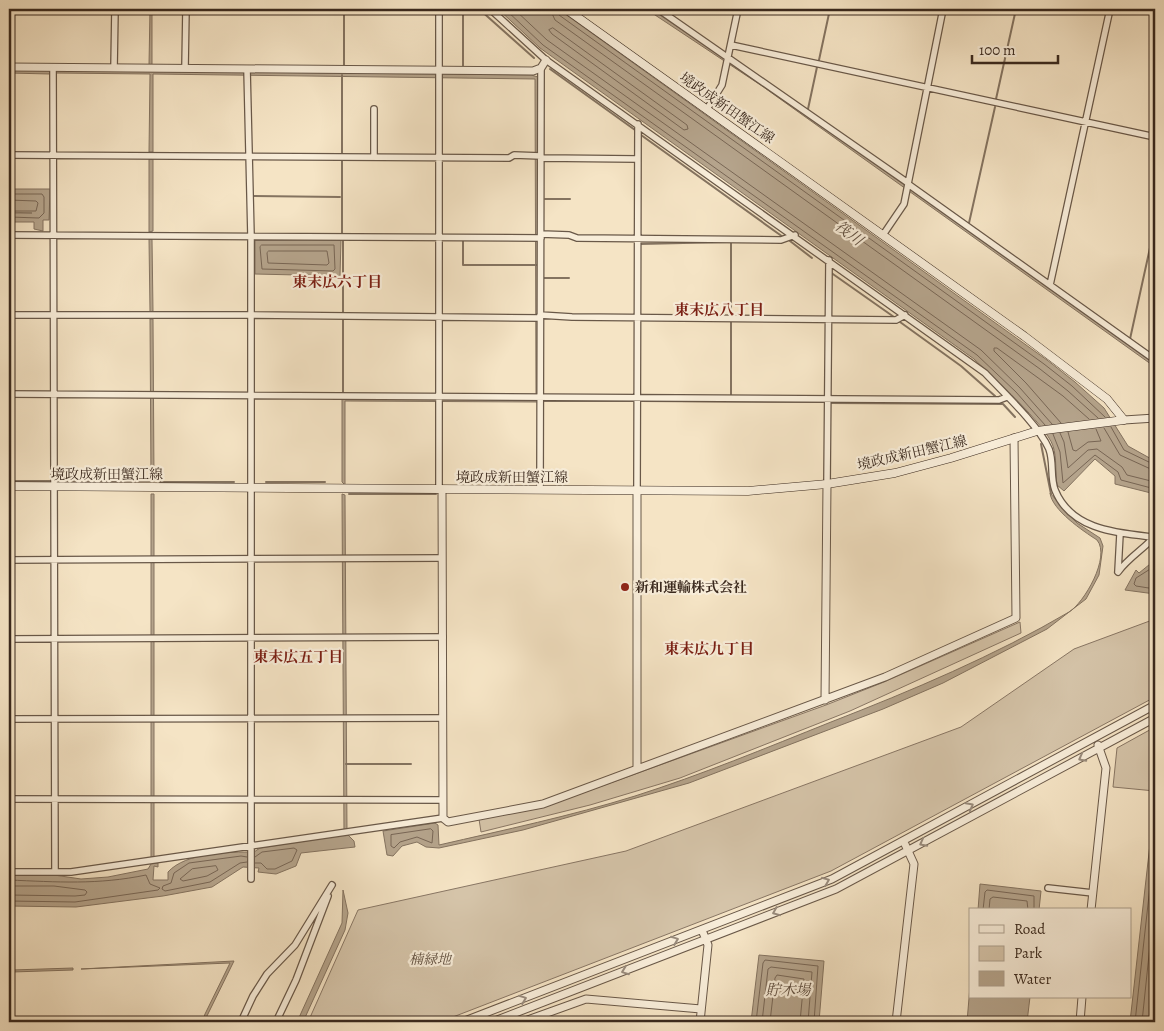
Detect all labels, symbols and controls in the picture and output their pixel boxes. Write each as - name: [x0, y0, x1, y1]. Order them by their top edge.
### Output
- scale bar: [972, 32, 1058, 64]
- text: 100 m: [979, 40, 1016, 60]
- street label: 境政成新田蟹江線: [676, 68, 778, 148]
- water label: 筏川: [831, 216, 869, 251]
- district label: 東末広六丁目: [292, 272, 382, 292]
- district label: 東末広八丁目: [674, 300, 764, 320]
- street label: 境政成新田蟹江線: [855, 431, 969, 475]
- street label: 境政成新田蟹江線: [51, 465, 163, 484]
- street label: 境政成新田蟹江線: [456, 468, 568, 487]
- place label: 新和運輸株式会社: [635, 578, 747, 597]
- marker: 新和運輸株式会社: [619, 581, 631, 593]
- district label: 東末広九丁目: [664, 639, 754, 659]
- district label: 東末広五丁目: [253, 647, 343, 667]
- one-way arrow: [1078, 752, 1087, 762]
- one-way arrow: [965, 802, 974, 812]
- one-way arrow: [920, 837, 929, 847]
- one-way arrow: [821, 877, 830, 887]
- one-way arrow: [773, 907, 781, 917]
- legend: [969, 908, 1132, 998]
- text: Road: [1014, 919, 1046, 939]
- one-way arrow: [670, 936, 679, 947]
- text: Park: [1014, 943, 1043, 963]
- park label: 楠緑地: [409, 950, 453, 969]
- one-way arrow: [621, 965, 630, 975]
- text: Water: [1013, 969, 1051, 989]
- water label: 貯木場: [765, 980, 812, 1000]
- one-way arrow: [519, 994, 527, 1004]

